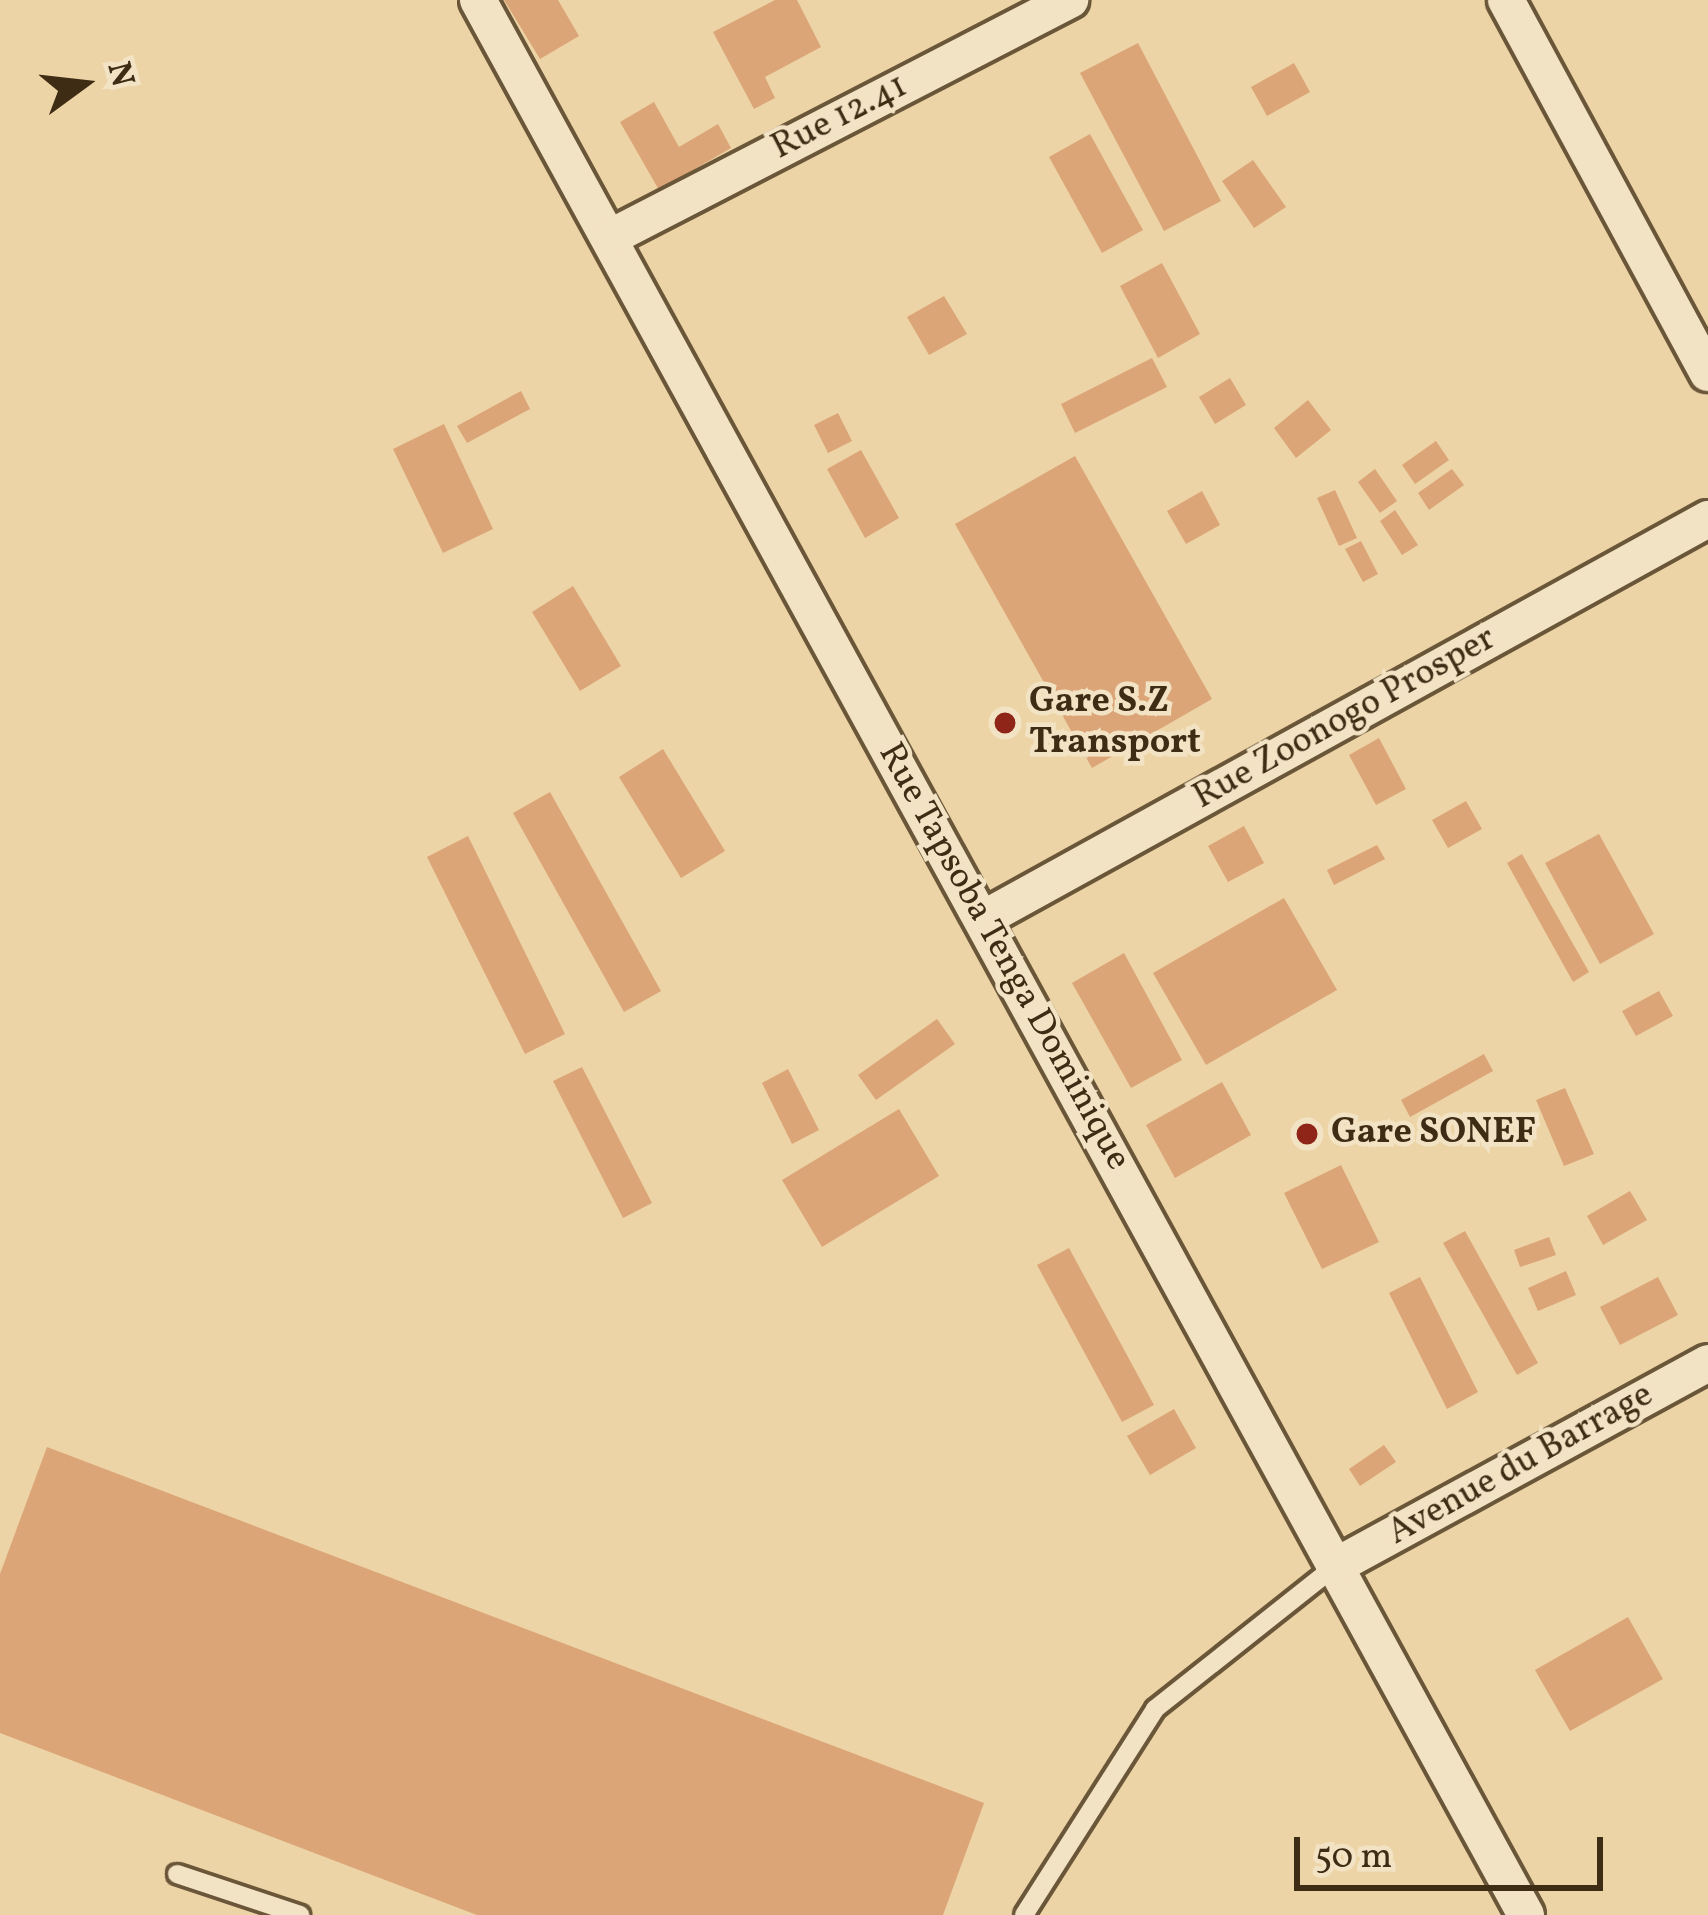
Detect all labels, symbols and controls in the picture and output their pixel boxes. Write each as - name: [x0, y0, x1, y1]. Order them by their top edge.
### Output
- north arrow: [24, 24, 144, 144]
- text: N: [93, 57, 144, 92]
- street label: Rue 12.41: [765, 66, 915, 170]
- street label: Rue Zoonogo Prosper: [1186, 618, 1504, 820]
- place label: Gare S.Z Transport: [1029, 680, 1201, 765]
- marker: Gare S.Z Transport: [992, 710, 1018, 736]
- street label: Rue Tapsoba Tenga Dominique: [867, 735, 1139, 1179]
- place label: Gare SONEF: [1331, 1112, 1536, 1156]
- marker: Gare SONEF: [1294, 1121, 1320, 1147]
- street label: Avenue du Barrage: [1381, 1374, 1661, 1556]
- scale bar: [1300, 1813, 1609, 1887]
- text: 50 m: [1315, 1833, 1392, 1883]

